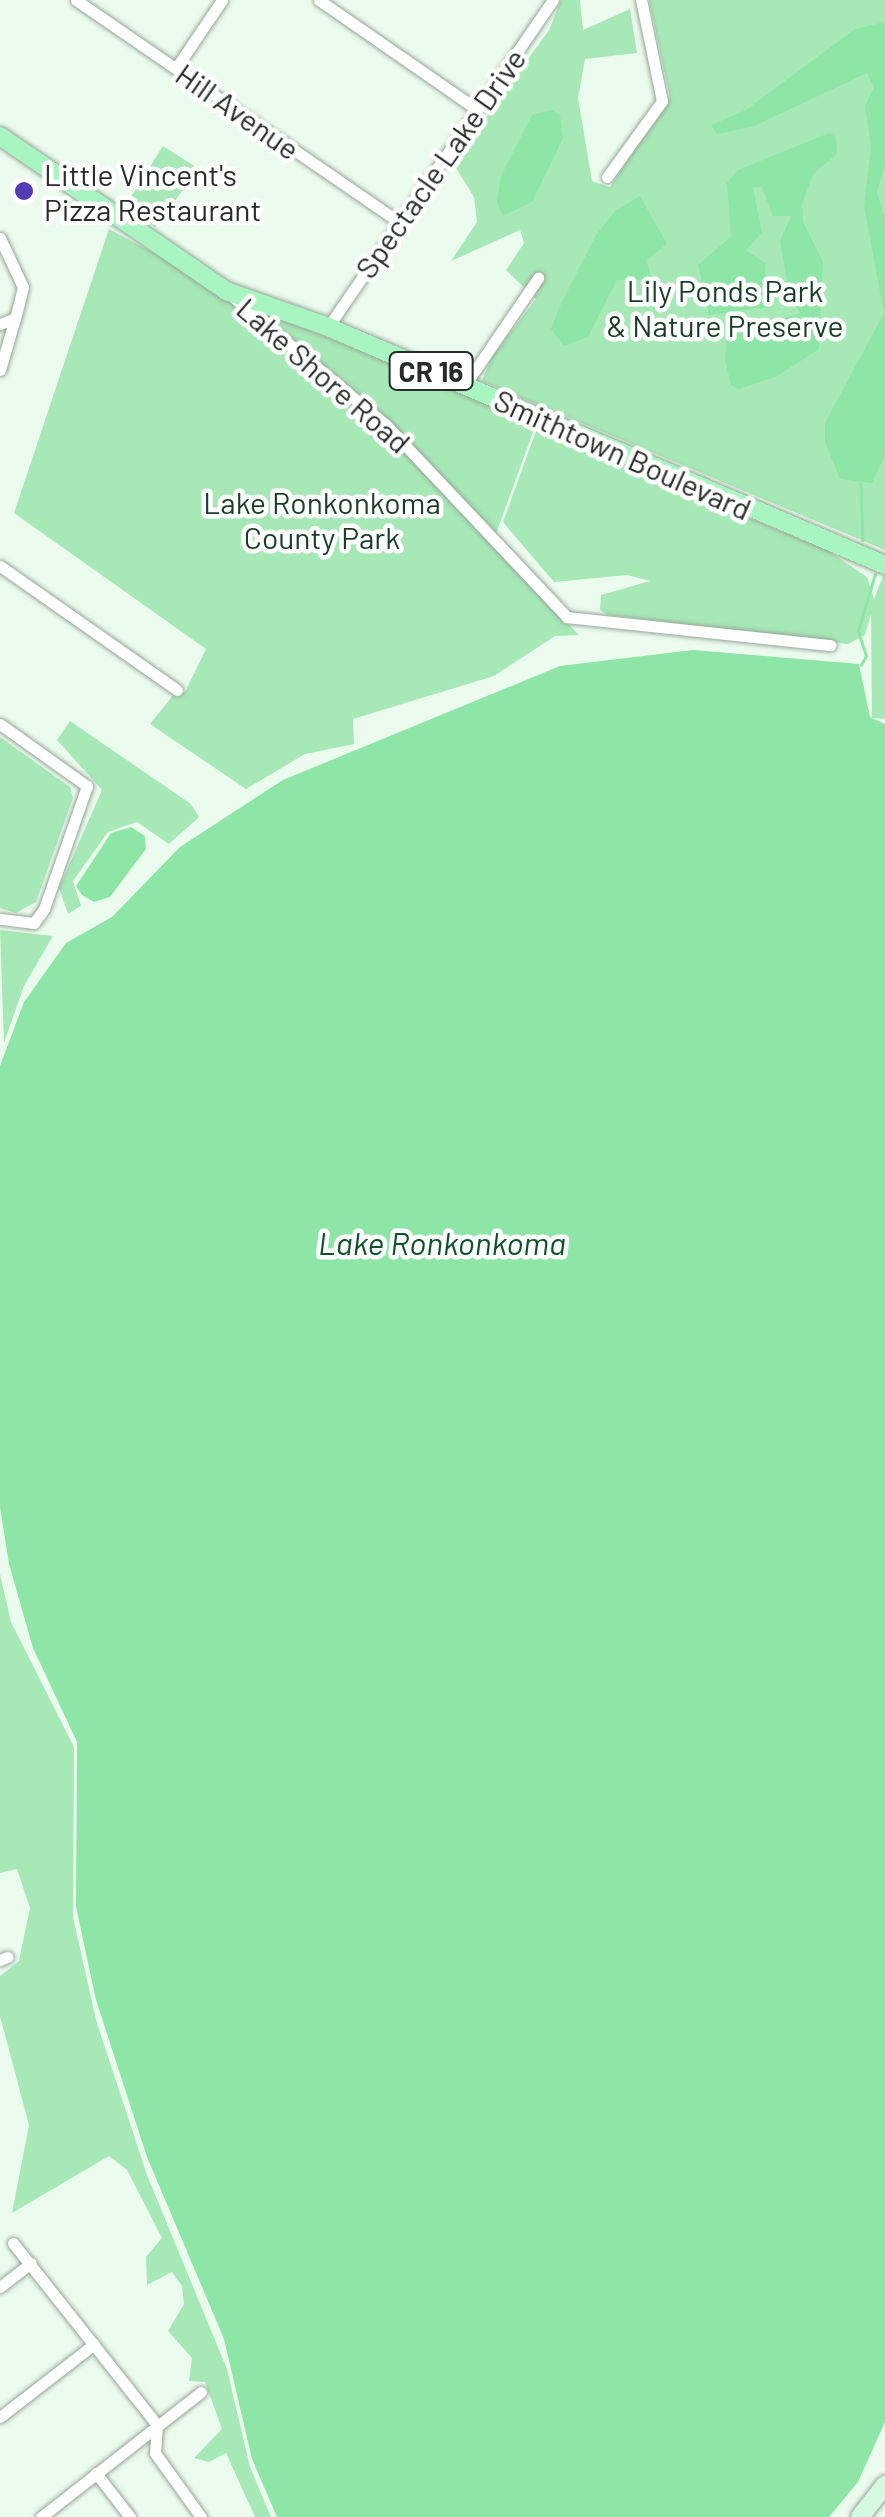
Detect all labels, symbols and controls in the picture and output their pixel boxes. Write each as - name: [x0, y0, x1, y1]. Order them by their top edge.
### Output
- street label: Spectacle Lake Drive: [347, 41, 533, 285]
- street label: Hill Avenue: [169, 55, 307, 167]
- place label: Little Vincent's Pizza Restaurant: [44, 156, 261, 226]
- marker: Little Vincent's Pizza Restaurant: [13, 180, 35, 202]
- park label: Lily Ponds Park & Nature Preserve: [606, 272, 844, 342]
- street label: Lake Shore Road: [230, 290, 418, 460]
- road number: CR 16: [388, 348, 474, 394]
- street label: Smithtown Boulevard: [489, 381, 757, 527]
- park label: Lake Ronkonkoma County Park: [203, 484, 441, 554]
- water label: Lake Ronkonkoma: [318, 1223, 566, 1261]

